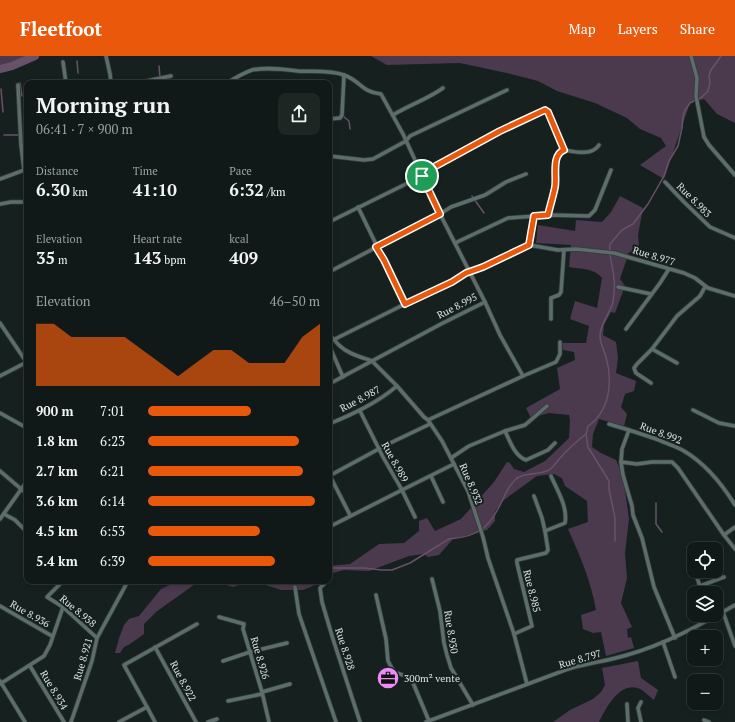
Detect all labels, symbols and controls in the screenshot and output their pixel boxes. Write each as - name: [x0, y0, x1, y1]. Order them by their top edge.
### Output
- text: Fleetfoot: [20, 16, 102, 41]
- text: Map: [569, 19, 596, 38]
- text: Layers: [618, 19, 658, 38]
- text: Share: [680, 19, 715, 38]
- text: Morning run: [36, 90, 170, 119]
- button: share: [278, 93, 320, 135]
- text: 06:41 · 7 × 900 m: [36, 120, 133, 138]
- pin: [405, 159, 439, 193]
- text: Distance: [36, 164, 79, 178]
- text: Time: [133, 164, 158, 178]
- text: Pace: [229, 164, 252, 178]
- icon: arrive: [411, 165, 433, 187]
- text: 6.30: [36, 178, 70, 201]
- text: 41:10: [133, 178, 177, 201]
- text: 6:32: [229, 178, 264, 201]
- street label: Rue 8.983: [674, 180, 714, 220]
- text: km: [70, 185, 88, 199]
- text: /km: [264, 185, 286, 199]
- text: Elevation: [36, 232, 82, 246]
- text: Heart rate: [133, 232, 182, 246]
- text: kcal: [229, 232, 249, 246]
- street label: Rue 8.977: [631, 243, 677, 269]
- text: 35: [36, 246, 55, 269]
- text: 143: [133, 246, 161, 269]
- text: 409: [229, 246, 258, 269]
- text: m: [55, 253, 67, 267]
- text: bpm: [161, 253, 186, 267]
- street label: Rue 8.995: [435, 290, 479, 322]
- text: Elevation: [36, 292, 91, 310]
- text: 46–50 m: [270, 292, 320, 310]
- street label: Rue 8.987: [338, 383, 382, 415]
- text: 900 m: [36, 402, 74, 420]
- text: 7:01: [100, 402, 125, 420]
- street label: Rue 8.992: [638, 419, 684, 447]
- text: 1.8 km: [36, 432, 78, 450]
- text: 6:23: [100, 432, 125, 450]
- street label: Rue 8.989: [379, 440, 411, 484]
- street label: Rue 8.932: [456, 461, 486, 507]
- text: 2.7 km: [36, 462, 78, 480]
- text: 6:21: [100, 462, 125, 480]
- text: 3.6 km: [36, 492, 78, 510]
- text: 6:14: [100, 492, 125, 510]
- text: 4.5 km: [36, 522, 78, 540]
- text: 6:53: [100, 522, 125, 540]
- map controls: [687, 542, 723, 710]
- button: locate: [687, 542, 723, 578]
- text: 5.4 km: [36, 552, 78, 570]
- text: 6:39: [100, 552, 125, 570]
- street label: Rue 8.985: [520, 568, 544, 614]
- button: layers: [687, 586, 723, 622]
- street label: Rue 8.938: [57, 592, 99, 630]
- street label: Rue 8.936: [8, 597, 53, 631]
- street label: Rue 8.930: [441, 609, 461, 655]
- street label: Rue 8.928: [332, 626, 358, 672]
- button: +: [687, 630, 723, 666]
- street label: Rue 8.926: [248, 635, 272, 681]
- street label: Rue 8.921: [71, 636, 95, 682]
- street label: Rue 8.797: [557, 647, 603, 671]
- street label: Rue 8.922: [167, 659, 199, 703]
- office icon: 300m² vente: [375, 665, 401, 691]
- street label: Rue 8.934: [37, 668, 71, 713]
- place label: 300m² vente: [404, 672, 460, 685]
- button: −: [687, 674, 723, 710]

